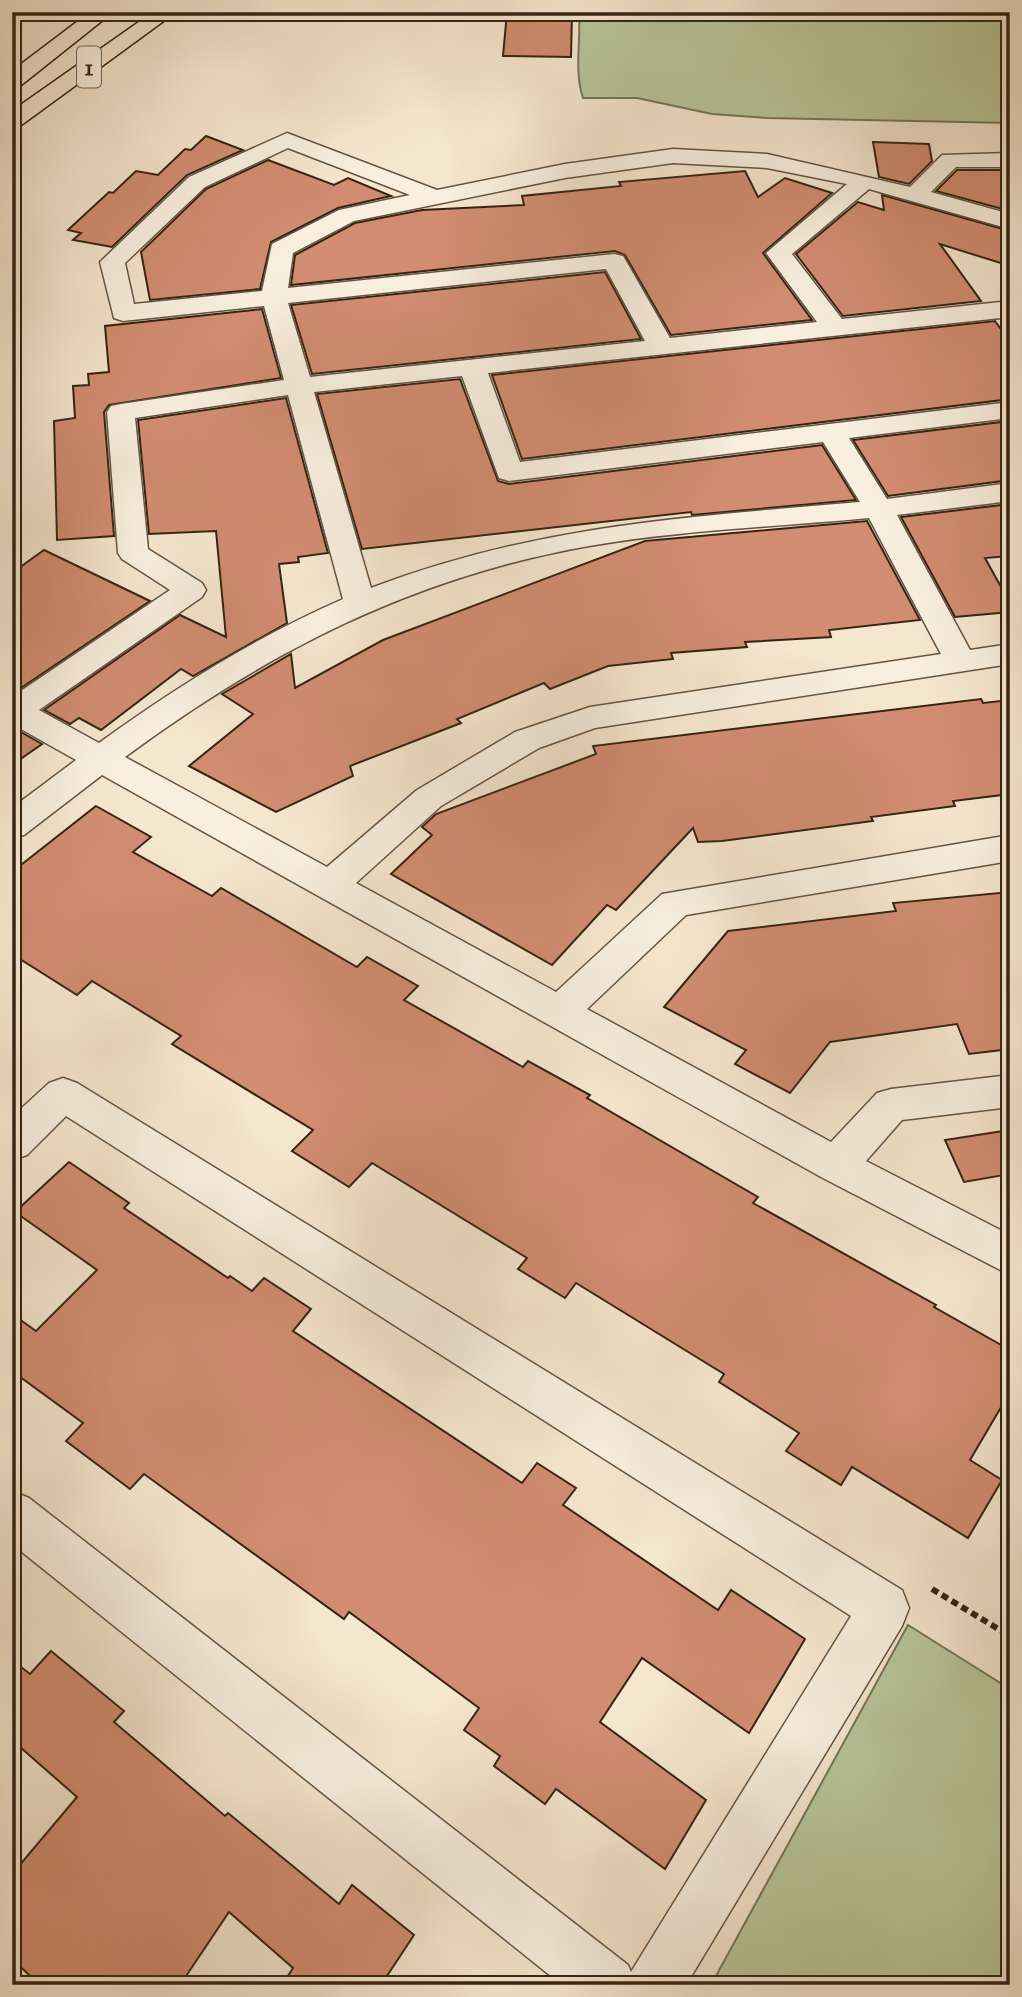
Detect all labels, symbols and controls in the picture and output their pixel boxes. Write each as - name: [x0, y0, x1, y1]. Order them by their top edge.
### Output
- road number: 1: [77, 46, 101, 88]

